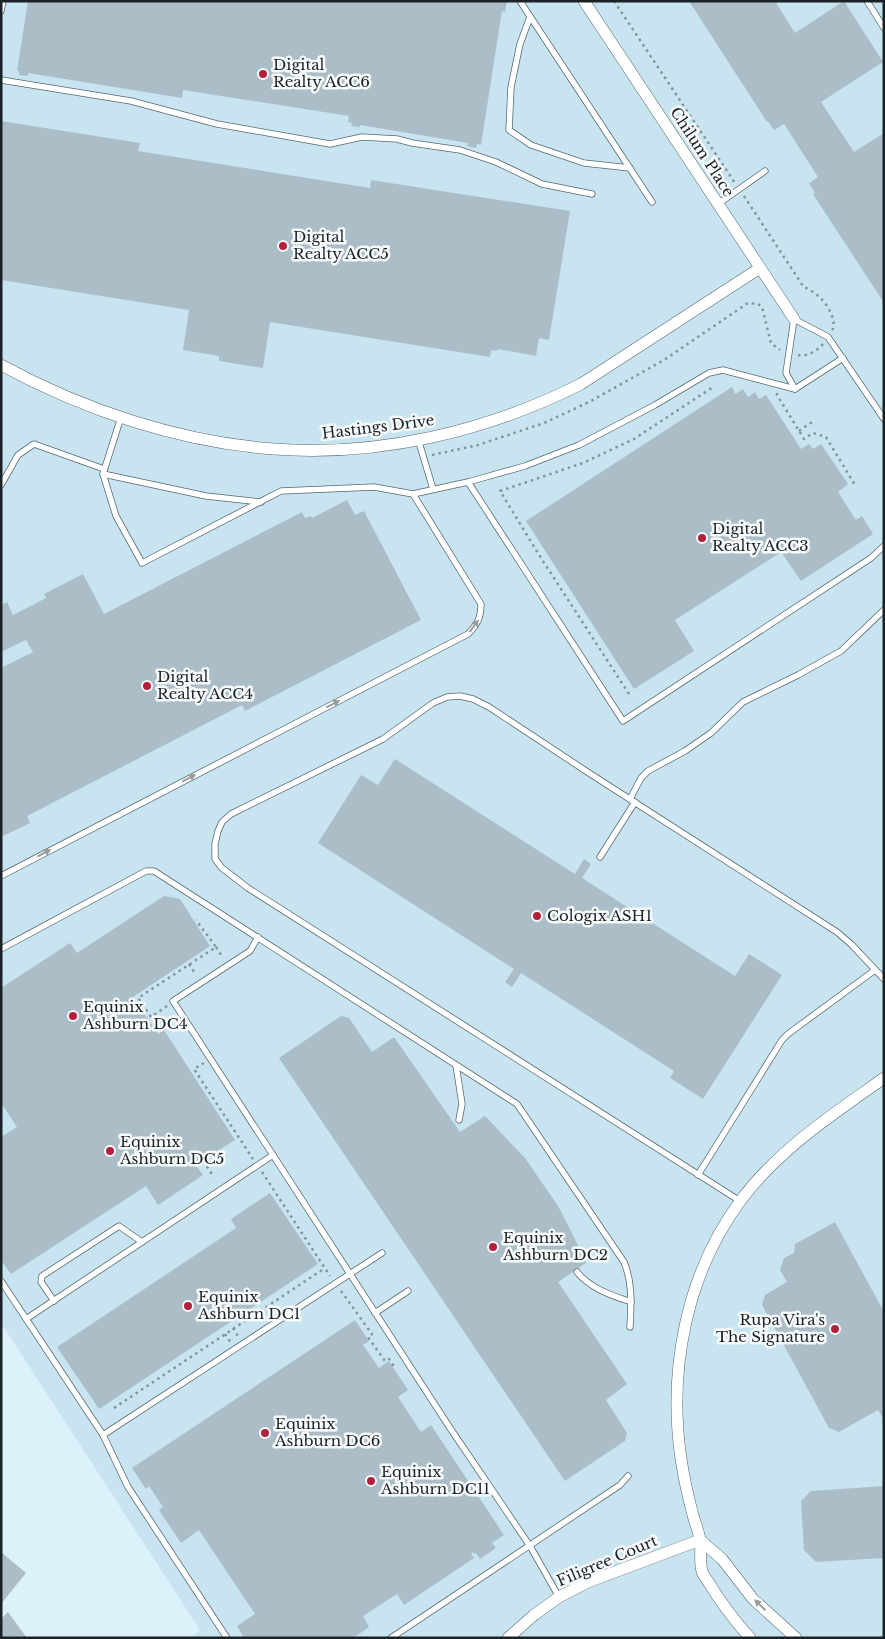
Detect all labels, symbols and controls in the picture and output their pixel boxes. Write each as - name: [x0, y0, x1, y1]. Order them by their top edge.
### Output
- place label: Digital Realty ACC6: [273, 55, 370, 91]
- marker: Digital Realty ACC6: [257, 68, 269, 80]
- street label: Chilum Place: [666, 103, 738, 200]
- place label: Digital Realty ACC5: [293, 227, 389, 263]
- marker: Digital Realty ACC5: [277, 240, 289, 252]
- street label: Hastings Drive: [321, 410, 435, 443]
- place label: Digital Realty ACC3: [712, 519, 809, 555]
- marker: Digital Realty ACC3: [696, 532, 708, 544]
- one-way arrow: [469, 619, 479, 633]
- place label: Digital Realty ACC4: [157, 667, 253, 703]
- marker: Digital Realty ACC4: [141, 680, 153, 692]
- one-way arrow: [326, 700, 340, 708]
- one-way arrow: [181, 774, 196, 782]
- one-way arrow: [37, 849, 52, 857]
- place label: Cologix ASH1: [547, 906, 652, 925]
- marker: Cologix ASH1: [531, 910, 543, 922]
- place label: Equinix Ashburn DC4: [82, 997, 187, 1033]
- marker: Equinix Ashburn DC4: [67, 1010, 79, 1022]
- place label: Equinix Ashburn DC5: [119, 1132, 224, 1168]
- marker: Equinix Ashburn DC5: [104, 1145, 116, 1157]
- place label: Equinix Ashburn DC2: [502, 1228, 608, 1264]
- marker: Equinix Ashburn DC2: [487, 1241, 499, 1253]
- place label: Equinix Ashburn DC1: [197, 1287, 300, 1323]
- marker: Equinix Ashburn DC1: [182, 1300, 194, 1312]
- place label: Rupa Vira's The Signature: [716, 1310, 825, 1346]
- marker: Rupa Vira's The Signature: [829, 1323, 841, 1335]
- place label: Equinix Ashburn DC6: [274, 1414, 380, 1450]
- marker: Equinix Ashburn DC6: [259, 1427, 271, 1439]
- place label: Equinix Ashburn DC11: [380, 1462, 490, 1498]
- marker: Equinix Ashburn DC11: [365, 1475, 377, 1487]
- street label: Filigree Court: [554, 1531, 660, 1590]
- one-way arrow: [754, 1600, 766, 1612]

